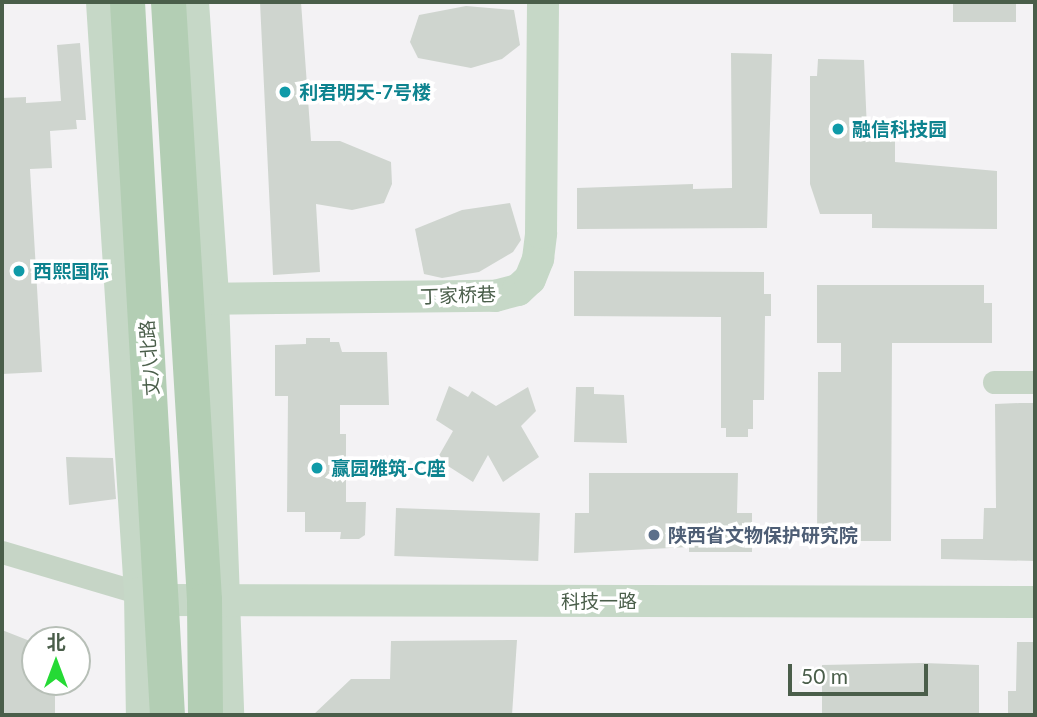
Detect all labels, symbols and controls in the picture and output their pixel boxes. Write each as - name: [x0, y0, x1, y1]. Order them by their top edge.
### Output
- place label: 利君明天-7号楼: [299, 81, 431, 103]
- marker: 利君明天-7号楼: [277, 84, 293, 100]
- place label: 融信科技园: [852, 118, 947, 140]
- marker: 融信科技园: [830, 121, 846, 137]
- place label: 西熙国际: [33, 260, 109, 282]
- marker: 西熙国际: [11, 263, 27, 279]
- street label: 丁家桥巷: [420, 282, 496, 308]
- street label: 丈八北路: [135, 319, 163, 397]
- place label: 赢园雅筑-C座: [331, 457, 446, 479]
- marker: 赢园雅筑-C座: [309, 460, 325, 476]
- place label: 陕西省文物保护研究院: [668, 524, 858, 546]
- marker: 陕西省文物保护研究院: [646, 527, 662, 543]
- street label: 科技一路: [561, 590, 637, 612]
- north arrow: [21, 626, 91, 696]
- text: 北: [46, 630, 66, 653]
- scale bar: [792, 650, 932, 694]
- text: 50 m: [801, 663, 848, 688]

